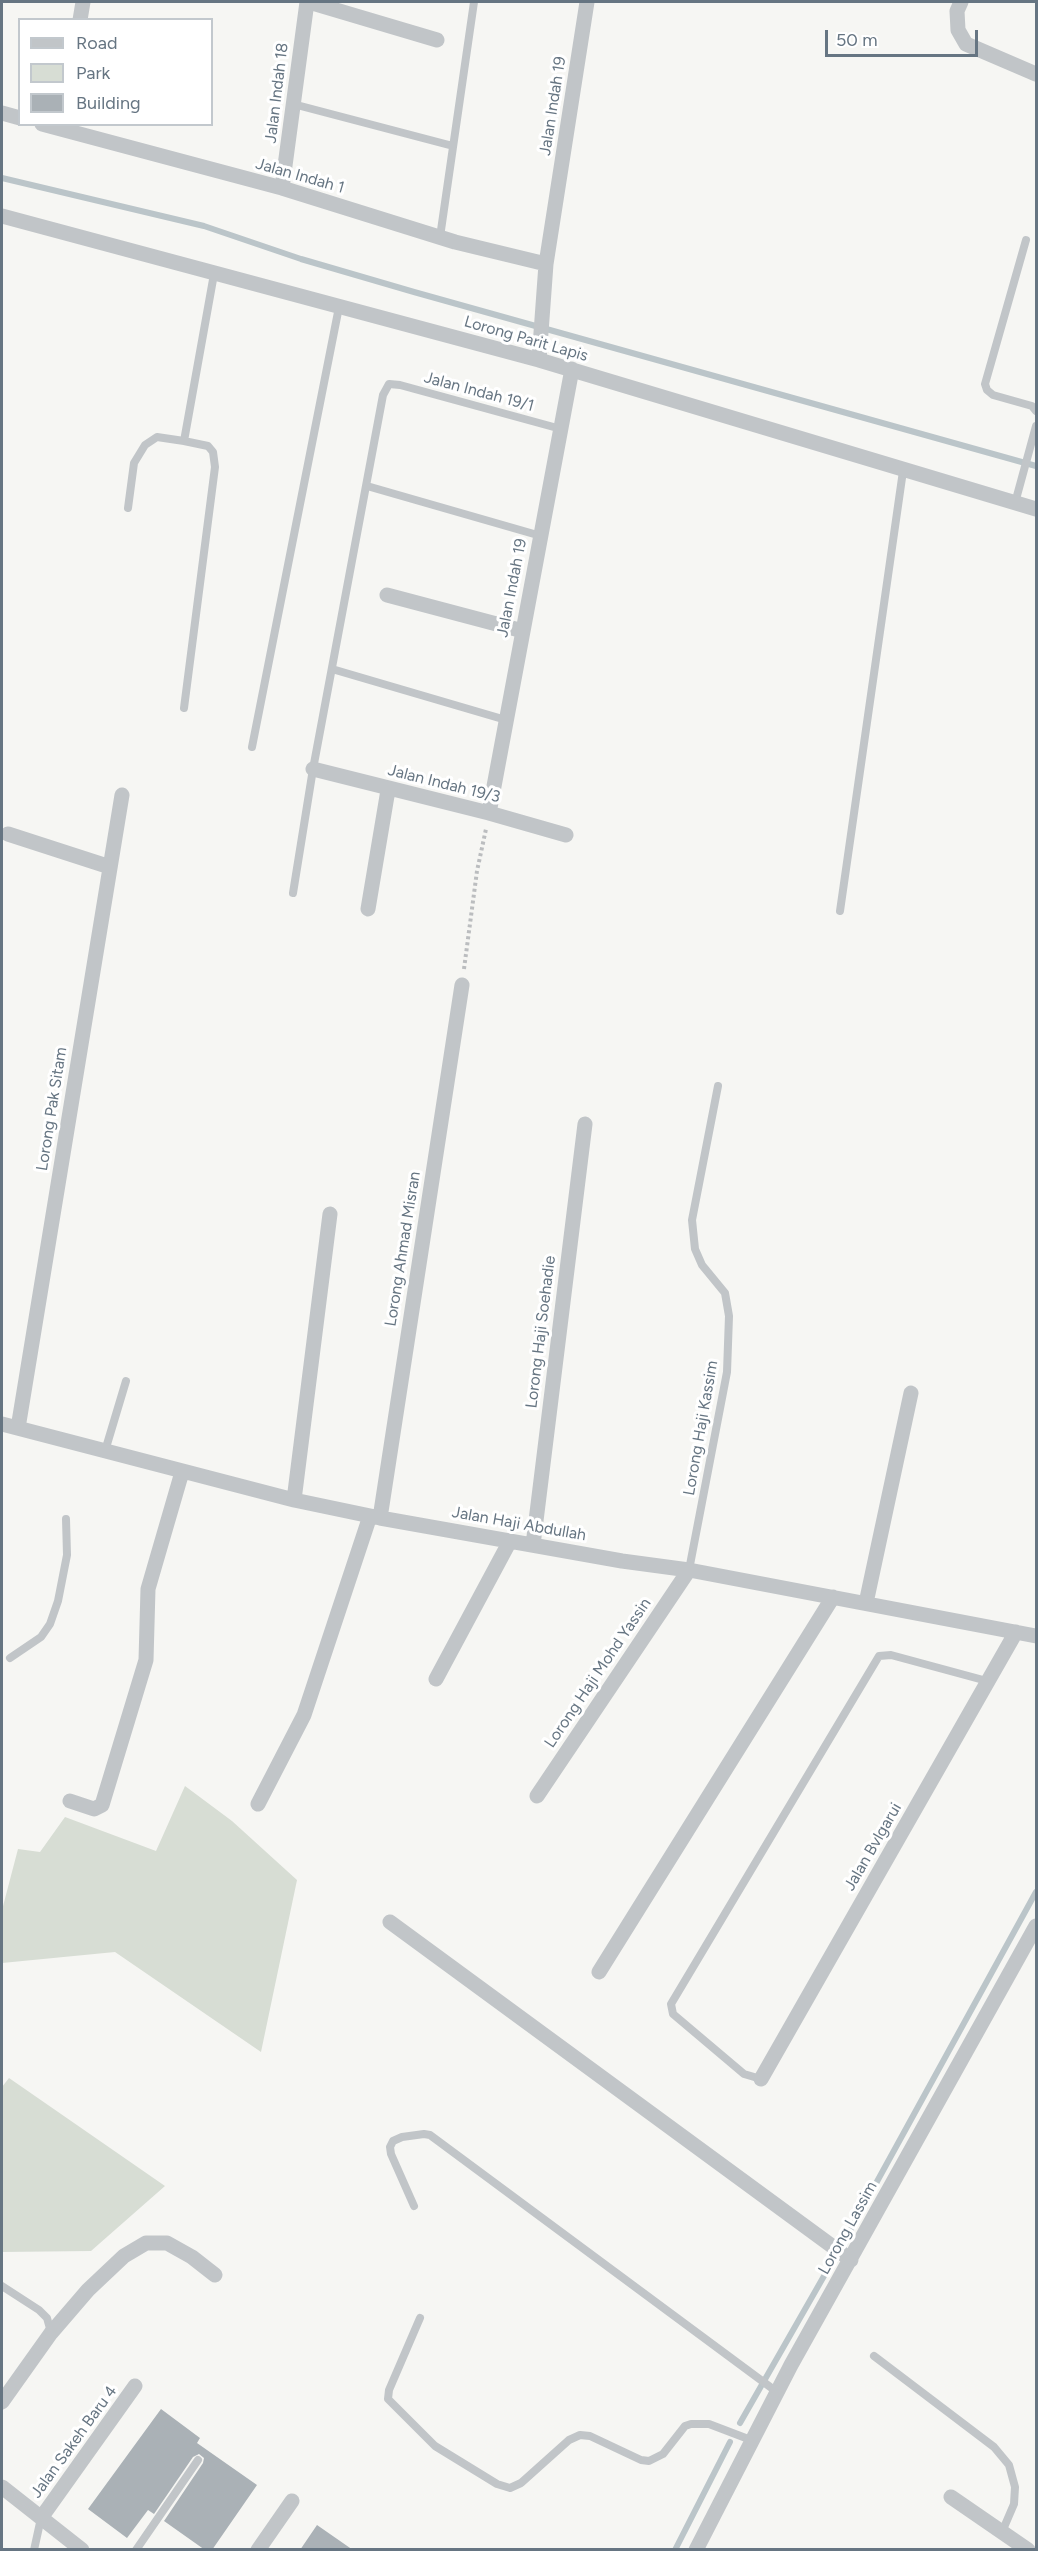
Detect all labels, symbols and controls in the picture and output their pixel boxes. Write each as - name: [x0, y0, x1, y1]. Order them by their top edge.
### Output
- legend: [18, 18, 213, 126]
- scale bar: [828, 18, 981, 56]
- text: 50 m: [836, 29, 878, 51]
- text: Road: [76, 32, 117, 54]
- street label: Jalan Indah 18: [261, 42, 293, 144]
- street label: Jalan Indah 19: [536, 55, 570, 157]
- text: Park: [76, 62, 110, 84]
- text: Building: [76, 92, 141, 114]
- street label: Jalan Indah 1: [253, 154, 347, 198]
- street label: Lorong Parit Lapis: [462, 312, 590, 366]
- street label: Jalan Indah 19/1: [422, 368, 536, 416]
- street label: Jalan Indah 19: [493, 537, 531, 639]
- street label: Jalan Indah 19/3: [386, 761, 502, 807]
- street label: Lorong Pak Sitam: [33, 1046, 71, 1172]
- street label: Lorong Ahmad Misran: [381, 1170, 425, 1328]
- street label: Lorong Haji Soehadie: [522, 1255, 560, 1409]
- street label: Lorong Haji Kassim: [680, 1359, 722, 1497]
- street label: Jalan Haji Abdullah: [450, 1503, 588, 1545]
- street label: Lorong Haji Mohd Yassin: [541, 1595, 655, 1751]
- street label: Jalan Bvlgarui: [840, 1800, 906, 1894]
- street label: Lorong Lassim: [815, 2178, 881, 2278]
- street label: Jalan Sakeh Baru 4: [27, 2382, 121, 2502]

